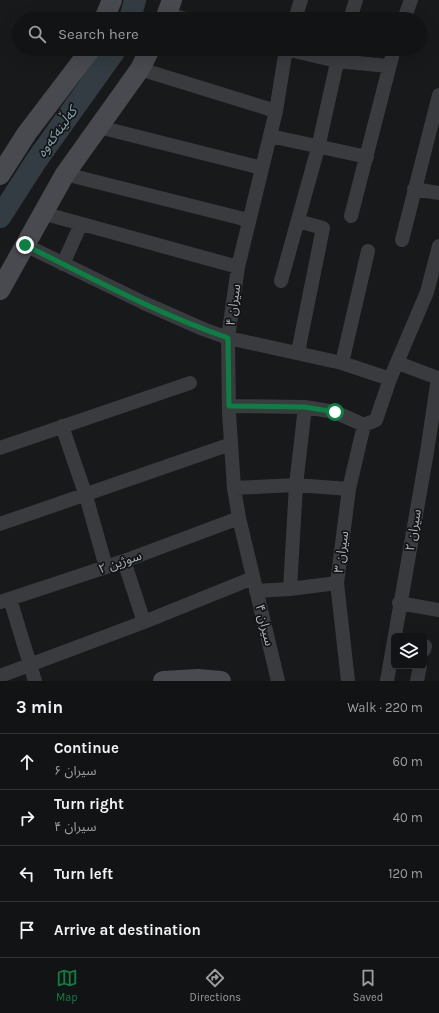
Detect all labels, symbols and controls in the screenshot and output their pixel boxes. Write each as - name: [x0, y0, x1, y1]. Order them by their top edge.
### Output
- search box: [12, 12, 427, 56]
- icon: search: [26, 23, 48, 45]
- text: Search here: [58, 25, 139, 43]
- water label: کەڵینەکەوە: [32, 100, 83, 160]
- route end: [16, 236, 34, 254]
- street label: سیران ۴: [223, 283, 244, 327]
- route start: [326, 403, 344, 421]
- street label: سیران ۲: [402, 508, 425, 552]
- street label: سیران ۳: [331, 530, 352, 574]
- street label: سوژین ۲: [96, 548, 144, 577]
- street label: سیران ۴: [252, 603, 277, 648]
- map controls: [391, 633, 427, 669]
- button: layers: [391, 633, 427, 669]
- text: 3 min: [16, 697, 63, 717]
- text: Walk · 220 m: [347, 700, 423, 715]
- text: Continue: [54, 739, 119, 757]
- icon: ahead: [16, 751, 38, 773]
- text: 60 m: [393, 754, 423, 769]
- text: سیران ۶: [54, 763, 96, 778]
- text: Turn right: [54, 795, 124, 813]
- icon: right: [16, 807, 38, 829]
- text: 40 m: [393, 810, 423, 825]
- text: سیران ۴: [54, 819, 96, 834]
- icon: left: [16, 863, 38, 885]
- text: Turn left: [54, 865, 113, 883]
- text: 120 m: [388, 866, 423, 881]
- icon: arrive: [16, 919, 38, 941]
- text: Arrive at destination: [54, 921, 201, 939]
- tab: Map: [56, 967, 78, 1004]
- tab: Directions: [189, 967, 241, 1004]
- tab: Saved: [353, 967, 383, 1004]

